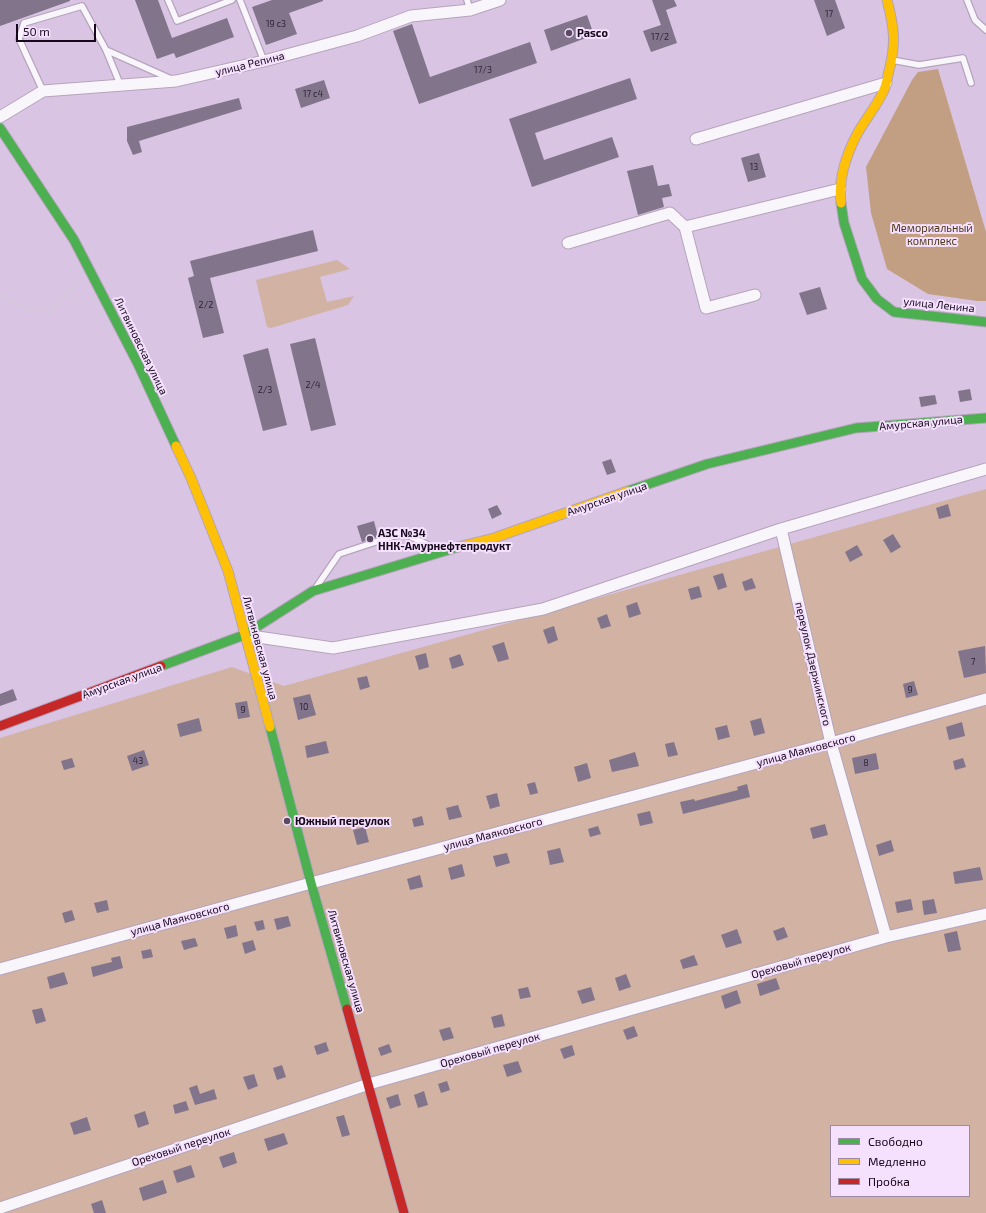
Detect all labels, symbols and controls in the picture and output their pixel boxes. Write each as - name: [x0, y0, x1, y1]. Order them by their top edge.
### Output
- house number: 17: [825, 9, 833, 19]
- scale bar: [18, 16, 98, 42]
- house number: 19 с3: [266, 19, 286, 29]
- text: 50 m: [23, 24, 50, 38]
- place label: Pasco: [577, 26, 608, 40]
- marker: Pasco: [564, 28, 574, 38]
- house number: 17/2: [651, 32, 669, 42]
- street label: улица Репина: [214, 49, 286, 79]
- house number: 17/3: [474, 65, 492, 75]
- house number: 17 с4: [303, 89, 323, 99]
- house number: 13: [750, 162, 758, 172]
- park label: Мемориальный комплекс: [891, 221, 973, 247]
- street label: Литвиновская улица: [112, 295, 170, 397]
- street label: улица Ленина: [903, 295, 975, 315]
- house number: 2/2: [199, 300, 213, 310]
- house number: 2/4: [305, 380, 321, 390]
- house number: 2/3: [258, 385, 272, 395]
- street label: Амурская улица: [879, 413, 963, 433]
- street label: Амурская улица: [565, 479, 649, 519]
- place label: АЗС №34 ННК-Амурнефтепродукт: [378, 526, 511, 552]
- marker: АЗС №34 ННК-Амурнефтепродукт: [365, 534, 375, 544]
- street label: Литвиновская улица: [240, 595, 280, 701]
- street label: переулок Дзержинского: [792, 601, 834, 727]
- house number: 7: [971, 657, 975, 667]
- street label: Амурская улица: [80, 660, 164, 702]
- house number: 9: [907, 685, 913, 695]
- house number: 10: [299, 702, 309, 712]
- house number: 9: [240, 705, 246, 715]
- street label: улица Маяковского: [755, 730, 857, 770]
- house number: 43: [133, 756, 143, 766]
- house number: 8: [863, 758, 869, 768]
- place label: Южный переулок: [295, 814, 390, 828]
- street label: улица Маяковского: [442, 814, 544, 854]
- marker: Южный переулок: [282, 816, 292, 826]
- street label: улица Маяковского: [129, 899, 231, 939]
- street label: Литвиновская улица: [325, 908, 367, 1014]
- street label: Ореховый переулок: [750, 940, 852, 982]
- street label: Ореховый переулок: [439, 1029, 541, 1071]
- street label: Ореховый переулок: [130, 1125, 232, 1169]
- legend: [830, 1125, 970, 1197]
- text: Свободно: [868, 1134, 923, 1148]
- text: Медленно: [868, 1154, 926, 1168]
- text: Пробка: [868, 1174, 910, 1188]

